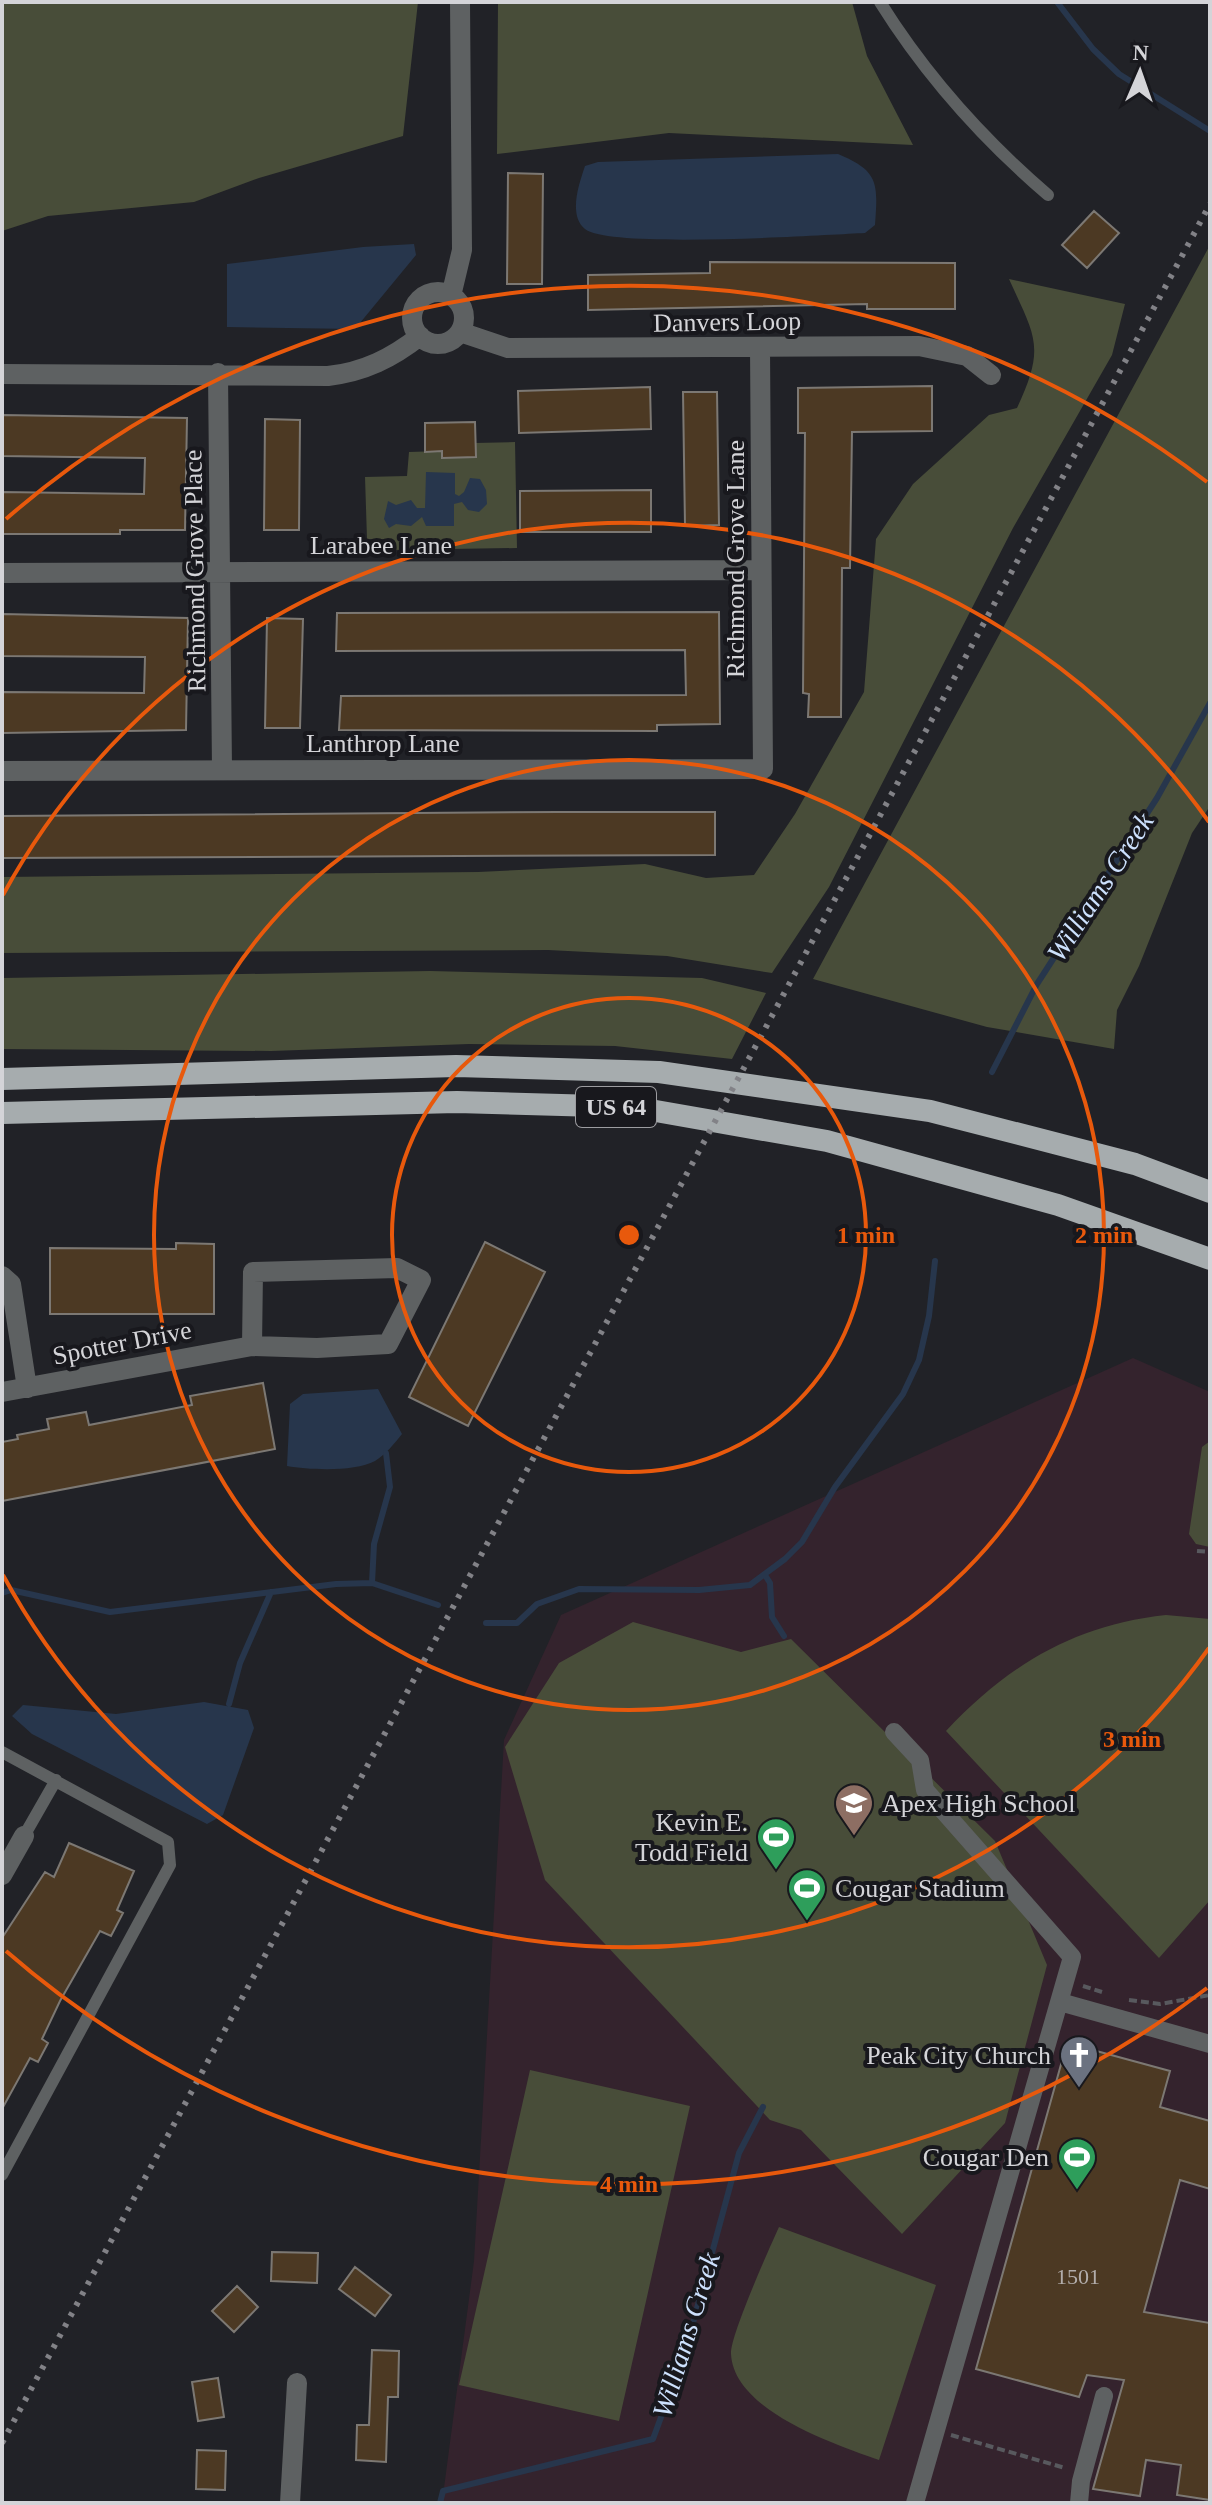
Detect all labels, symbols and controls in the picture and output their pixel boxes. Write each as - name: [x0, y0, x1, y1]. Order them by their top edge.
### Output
- north arrow: [1100, 32, 1180, 112]
- text: N: [1132, 40, 1149, 65]
- street label: Danvers Loop: [653, 306, 801, 338]
- street label: Richmond Grove Lane: [721, 440, 750, 678]
- street label: Richmond Grove Place: [178, 449, 212, 693]
- street label: Larabee Lane: [310, 531, 452, 560]
- street label: Lanthrop Lane: [306, 729, 460, 758]
- water label: Williams Creek: [1040, 806, 1160, 967]
- road number: US 64: [576, 1087, 656, 1127]
- centre of rings: [615, 1221, 643, 1249]
- text: 1 min: [837, 1222, 895, 1248]
- text: 2 min: [1075, 1222, 1133, 1248]
- street label: Spotter Drive: [50, 1315, 194, 1371]
- text: 3 min: [1103, 1726, 1161, 1752]
- school or university icon: Apex High School: [833, 1782, 875, 1837]
- place label: Apex High School: [882, 1789, 1076, 1818]
- place label: Kevin E. Todd Field: [635, 1808, 748, 1867]
- sports icon: Kevin E. Todd Field: [755, 1816, 797, 1871]
- sports icon: Cougar Stadium: [786, 1867, 828, 1922]
- place label: Cougar Stadium: [835, 1874, 1005, 1903]
- church icon: Peak City Church: [1058, 2034, 1100, 2089]
- place label: Peak City Church: [866, 2041, 1051, 2070]
- sports icon: Cougar Den: [1056, 2136, 1098, 2191]
- place label: Cougar Den: [923, 2143, 1049, 2172]
- text: 4 min: [600, 2171, 658, 2197]
- water label: Williams Creek: [646, 2248, 726, 2421]
- house number: 1501: [1056, 2264, 1100, 2289]

